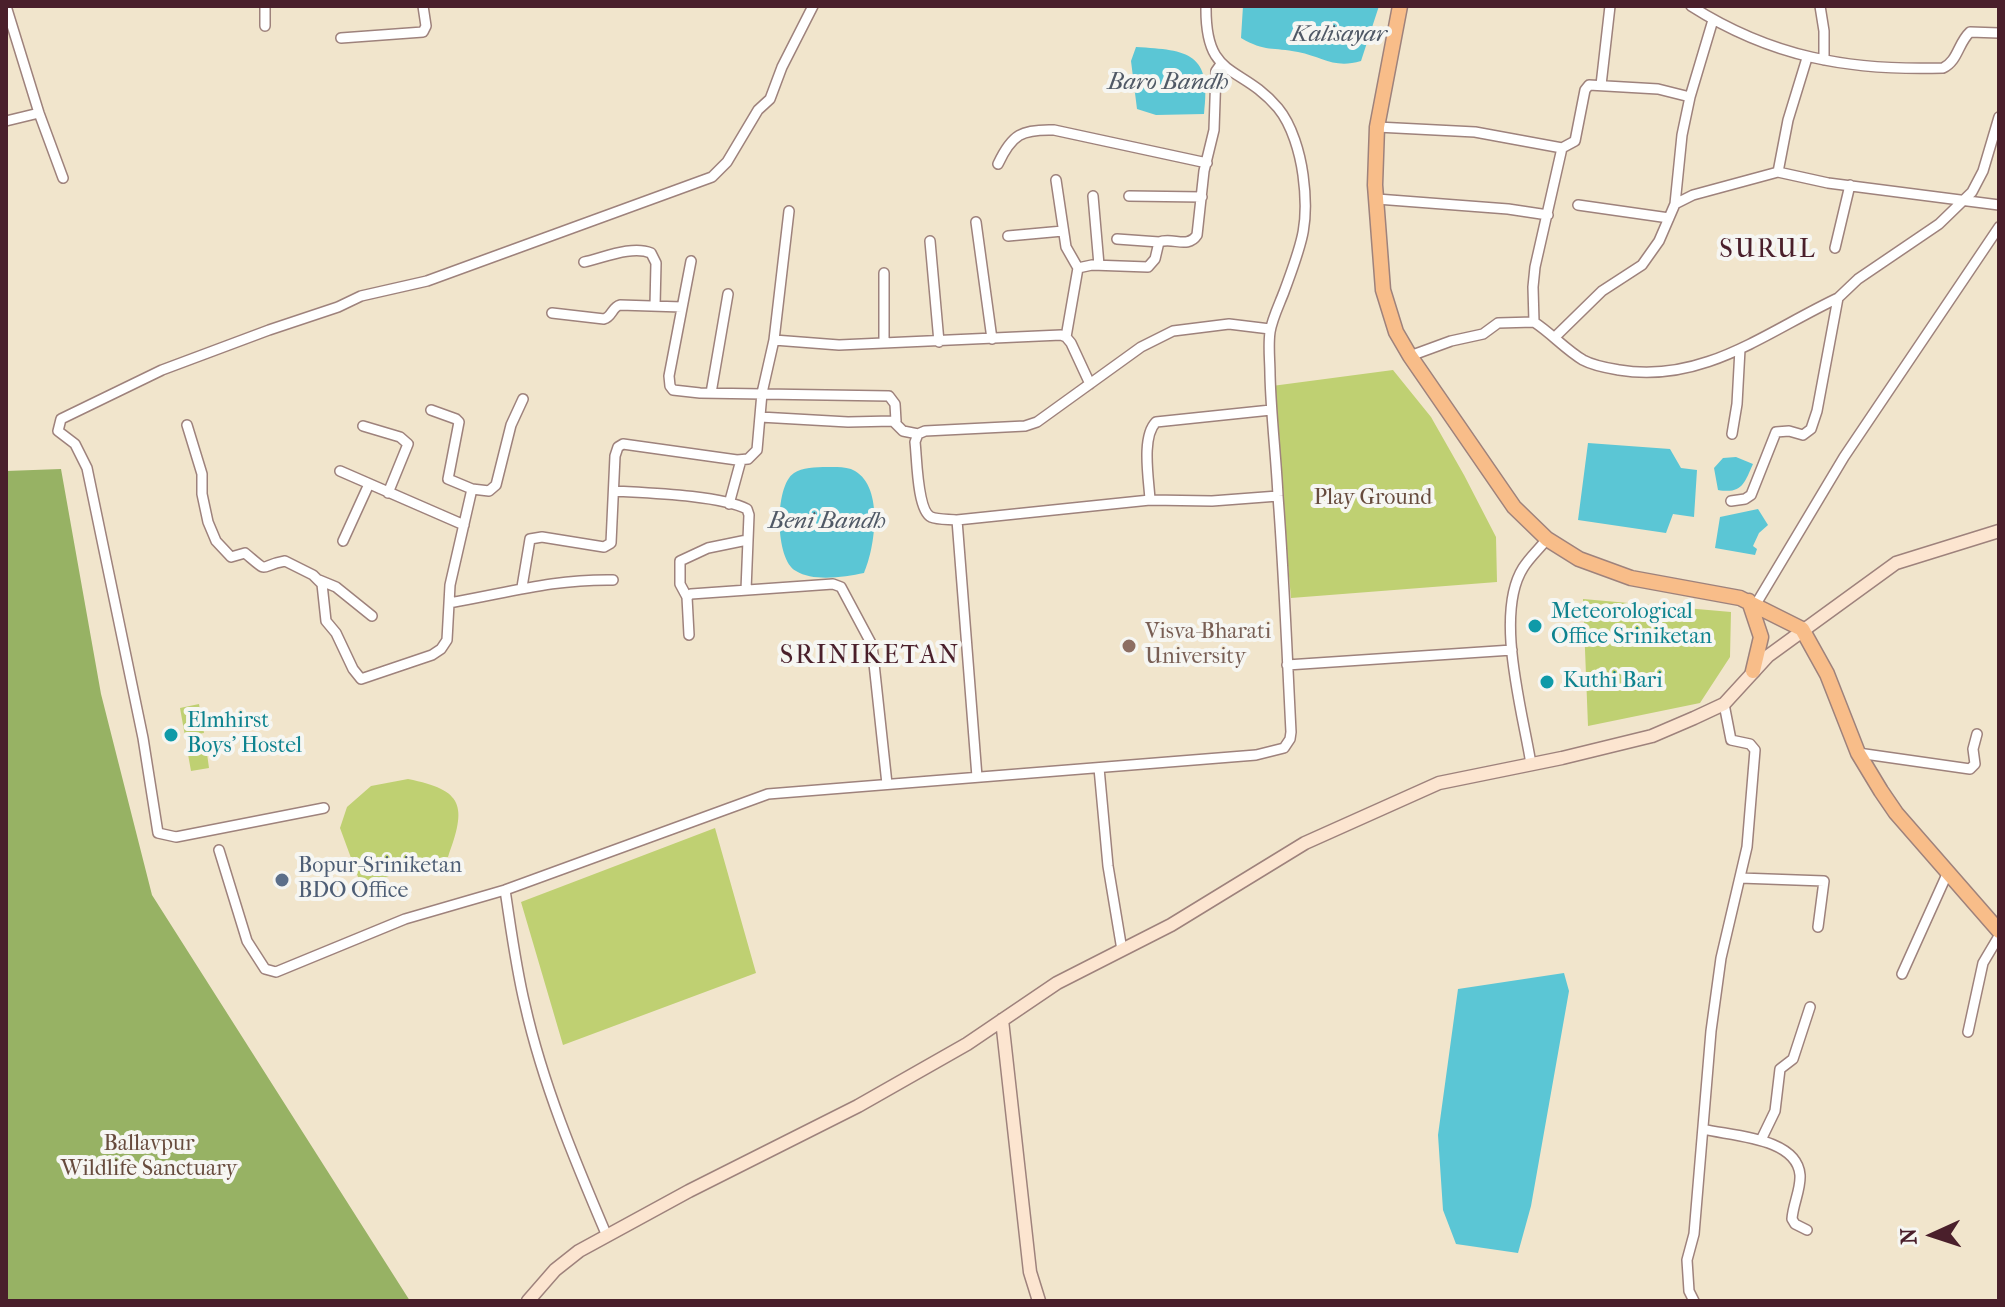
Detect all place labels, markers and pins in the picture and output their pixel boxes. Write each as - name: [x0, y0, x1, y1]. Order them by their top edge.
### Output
- place label: Meteorological Office Sriniketan: [1551, 600, 1712, 652]
- marker: Meteorological Office Sriniketan: [1526, 617, 1544, 635]
- place label: Visva-Bharati University: [1145, 620, 1271, 672]
- marker: Visva-Bharati University: [1120, 637, 1138, 655]
- place label: Kuthi Bari: [1563, 669, 1663, 695]
- marker: Kuthi Bari: [1538, 673, 1556, 691]
- place label: Elmhirst Boys' Hostel: [187, 709, 302, 760]
- marker: Elmhirst Boys' Hostel: [162, 726, 180, 744]
- place label: Bopur-Sriniketan BDO Office: [298, 854, 462, 906]
- marker: Bopur-Sriniketan BDO Office: [273, 871, 291, 889]

